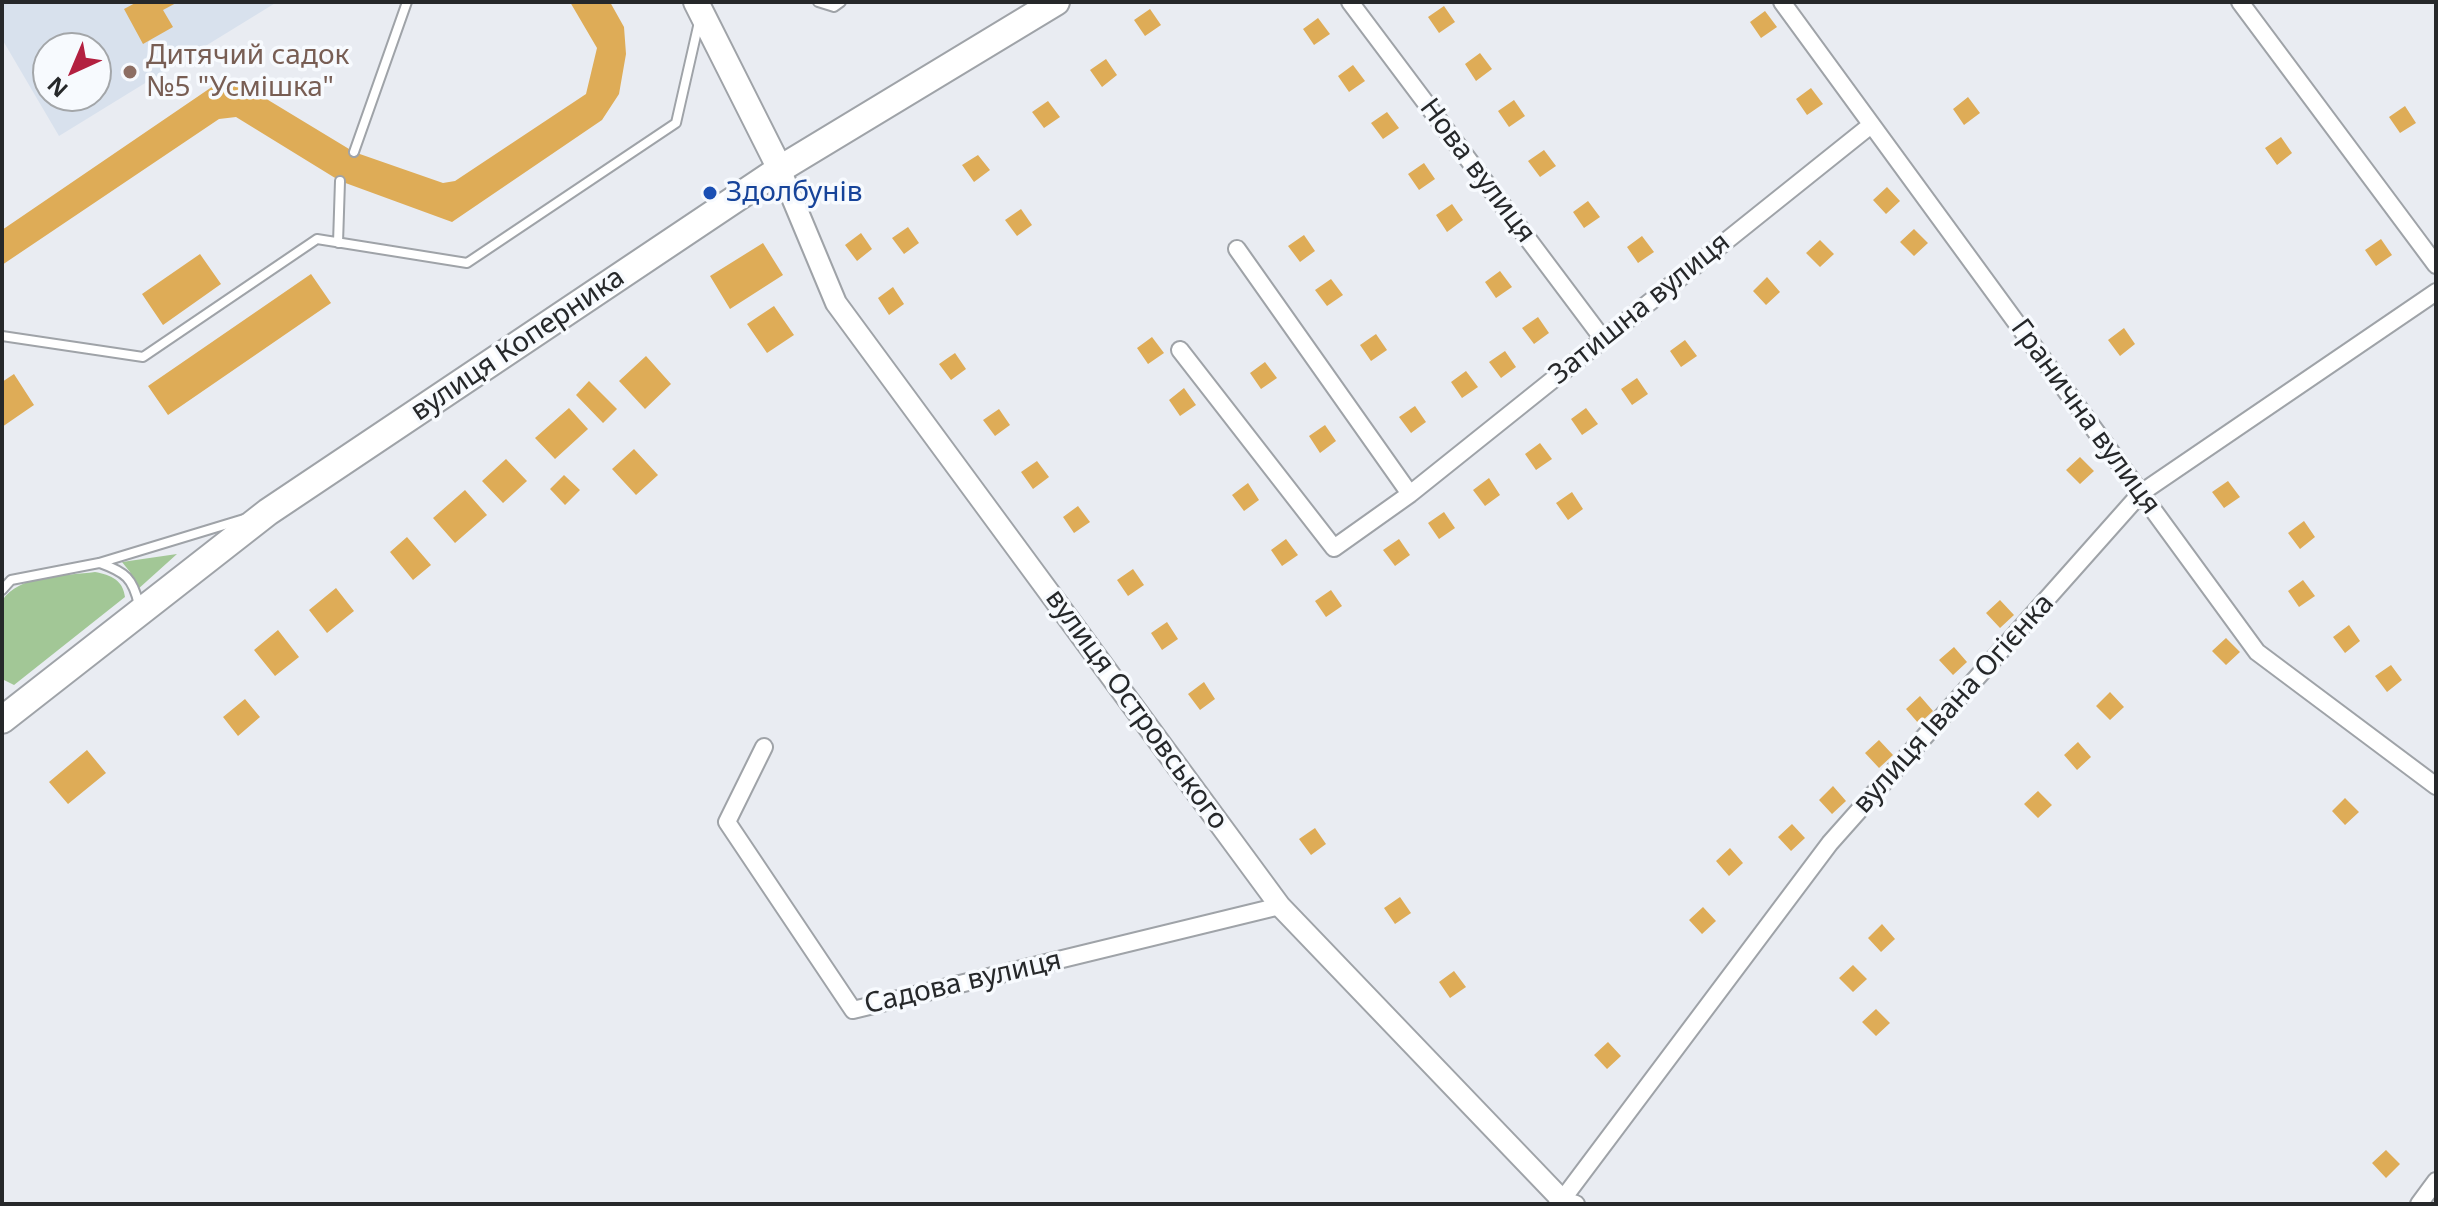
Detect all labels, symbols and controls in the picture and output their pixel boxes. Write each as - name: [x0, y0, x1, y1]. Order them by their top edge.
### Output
- north arrow: [32, 32, 112, 112]
- place label: Дитячий садок №5 "Усмішка": [146, 39, 349, 105]
- marker: Дитячий садок №5 "Усмішка": [121, 63, 139, 81]
- text: N: [40, 71, 74, 105]
- street label: Нова вулиця: [1412, 92, 1542, 250]
- place label: Здолбунів: [726, 176, 863, 210]
- marker: Здолбунів: [701, 184, 719, 202]
- street label: Затишна вулиця: [1543, 226, 1737, 392]
- street label: вулиця Коперника: [405, 261, 631, 429]
- street label: Гранична вулиця: [2003, 313, 2167, 521]
- street label: вулиця Островського: [1037, 583, 1235, 837]
- street label: вулиця Івана Огієнка: [1847, 587, 2061, 821]
- street label: Садова вулиця: [861, 944, 1065, 1022]

